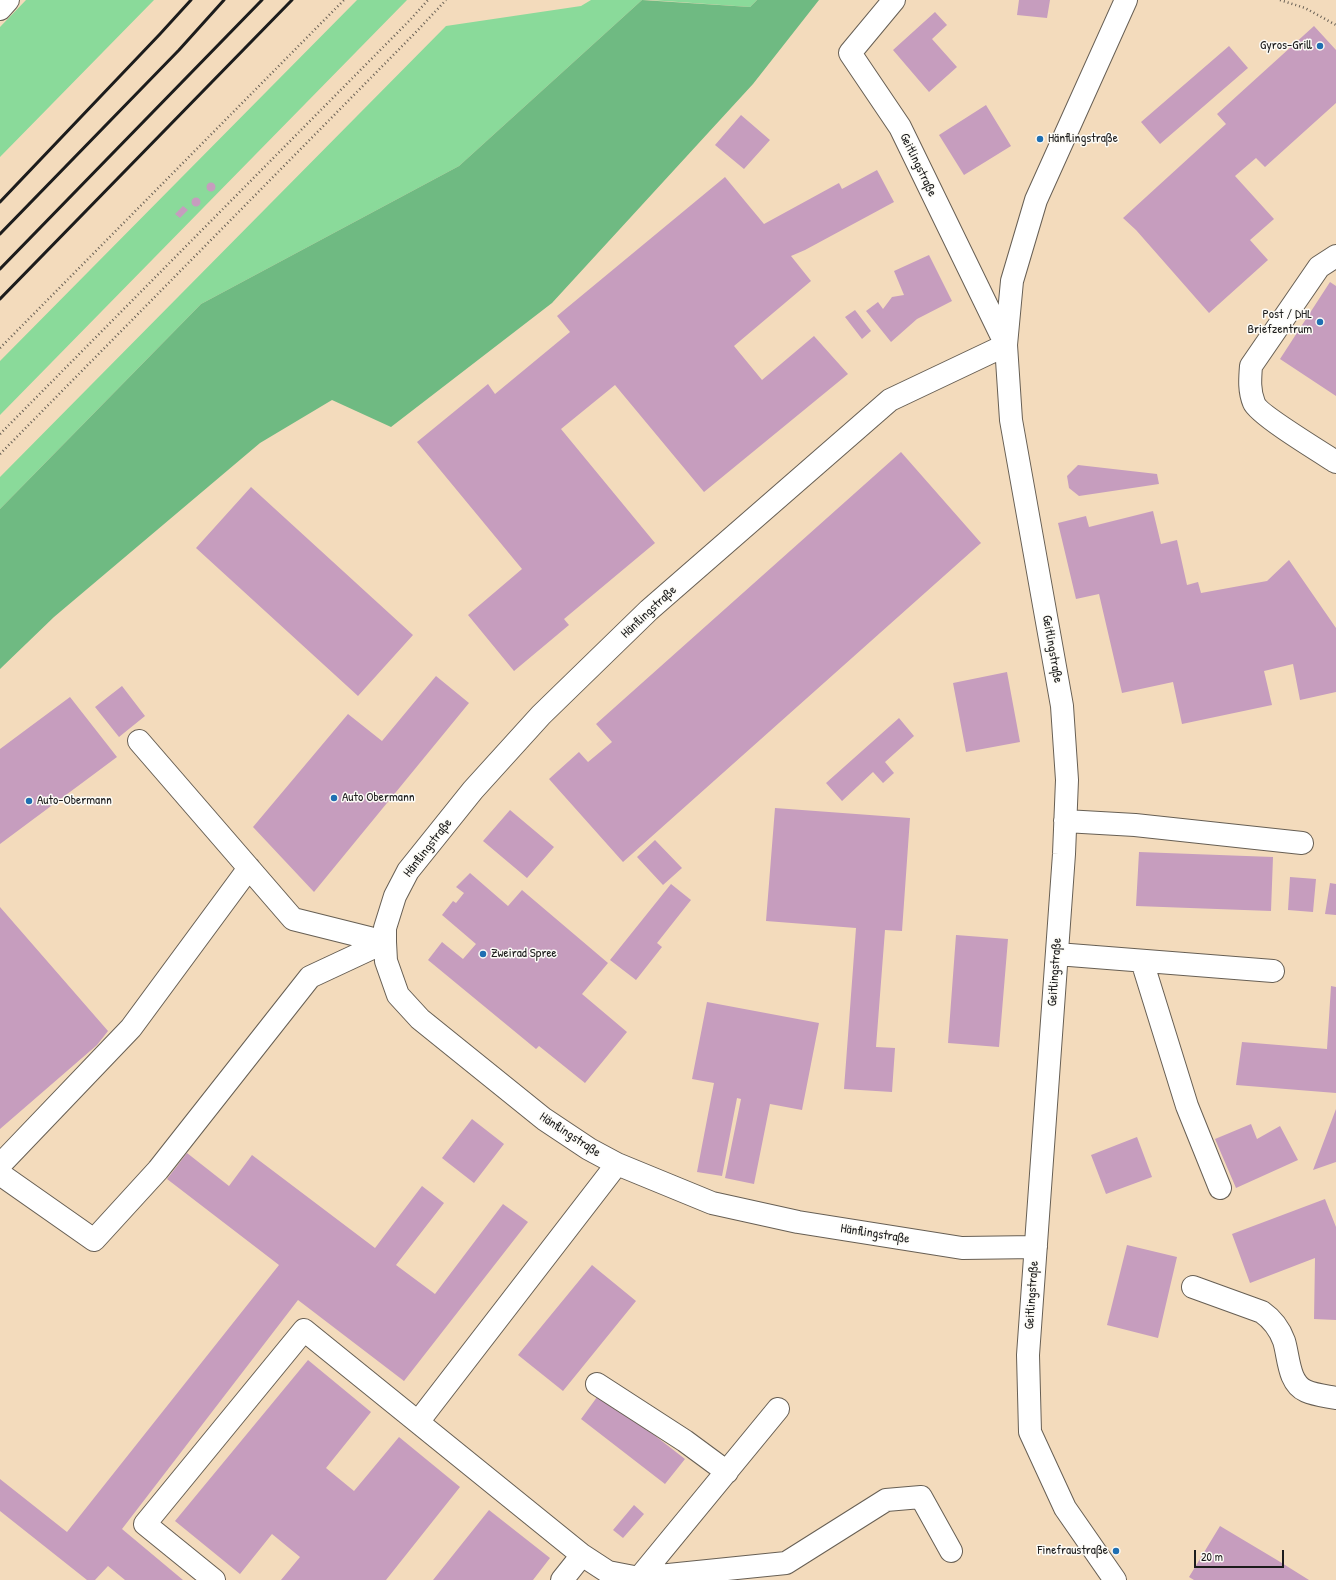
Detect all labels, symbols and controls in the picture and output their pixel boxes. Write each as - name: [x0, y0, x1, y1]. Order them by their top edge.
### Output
- place label: Gyros-Grill: [1260, 38, 1312, 54]
- marker: Gyros-Grill: [1315, 41, 1325, 51]
- street label: Geitlingstraße: [896, 131, 940, 199]
- place label: Hänflingstraße: [1048, 131, 1118, 147]
- marker: Hänflingstraße: [1035, 134, 1045, 144]
- place label: Post / DHL Briefzentrum: [1248, 307, 1312, 338]
- marker: Post / DHL Briefzentrum: [1315, 317, 1325, 327]
- street label: Hänflingstraße: [618, 582, 680, 642]
- street label: Geitlingstraße: [1038, 614, 1066, 684]
- place label: Auto Obermann: [342, 790, 415, 806]
- place label: Auto-Obermann: [37, 793, 112, 809]
- marker: Auto Obermann: [329, 793, 339, 803]
- marker: Auto-Obermann: [24, 796, 34, 806]
- street label: Hänflingstraße: [400, 816, 456, 880]
- street label: Geitlingstraße: [1045, 937, 1065, 1007]
- place label: Zweirad Spree: [491, 946, 557, 962]
- marker: Zweirad Spree: [478, 949, 488, 959]
- street label: Hänflingstraße: [536, 1109, 604, 1161]
- street label: Hänflingstraße: [839, 1221, 911, 1247]
- street label: Geitlingstraße: [1022, 1260, 1042, 1330]
- scale bar: [1196, 1542, 1286, 1568]
- place label: Finefraustraße: [1038, 1543, 1108, 1559]
- marker: Finefraustraße: [1111, 1546, 1121, 1556]
- text: 20 m: [1201, 1548, 1223, 1565]

